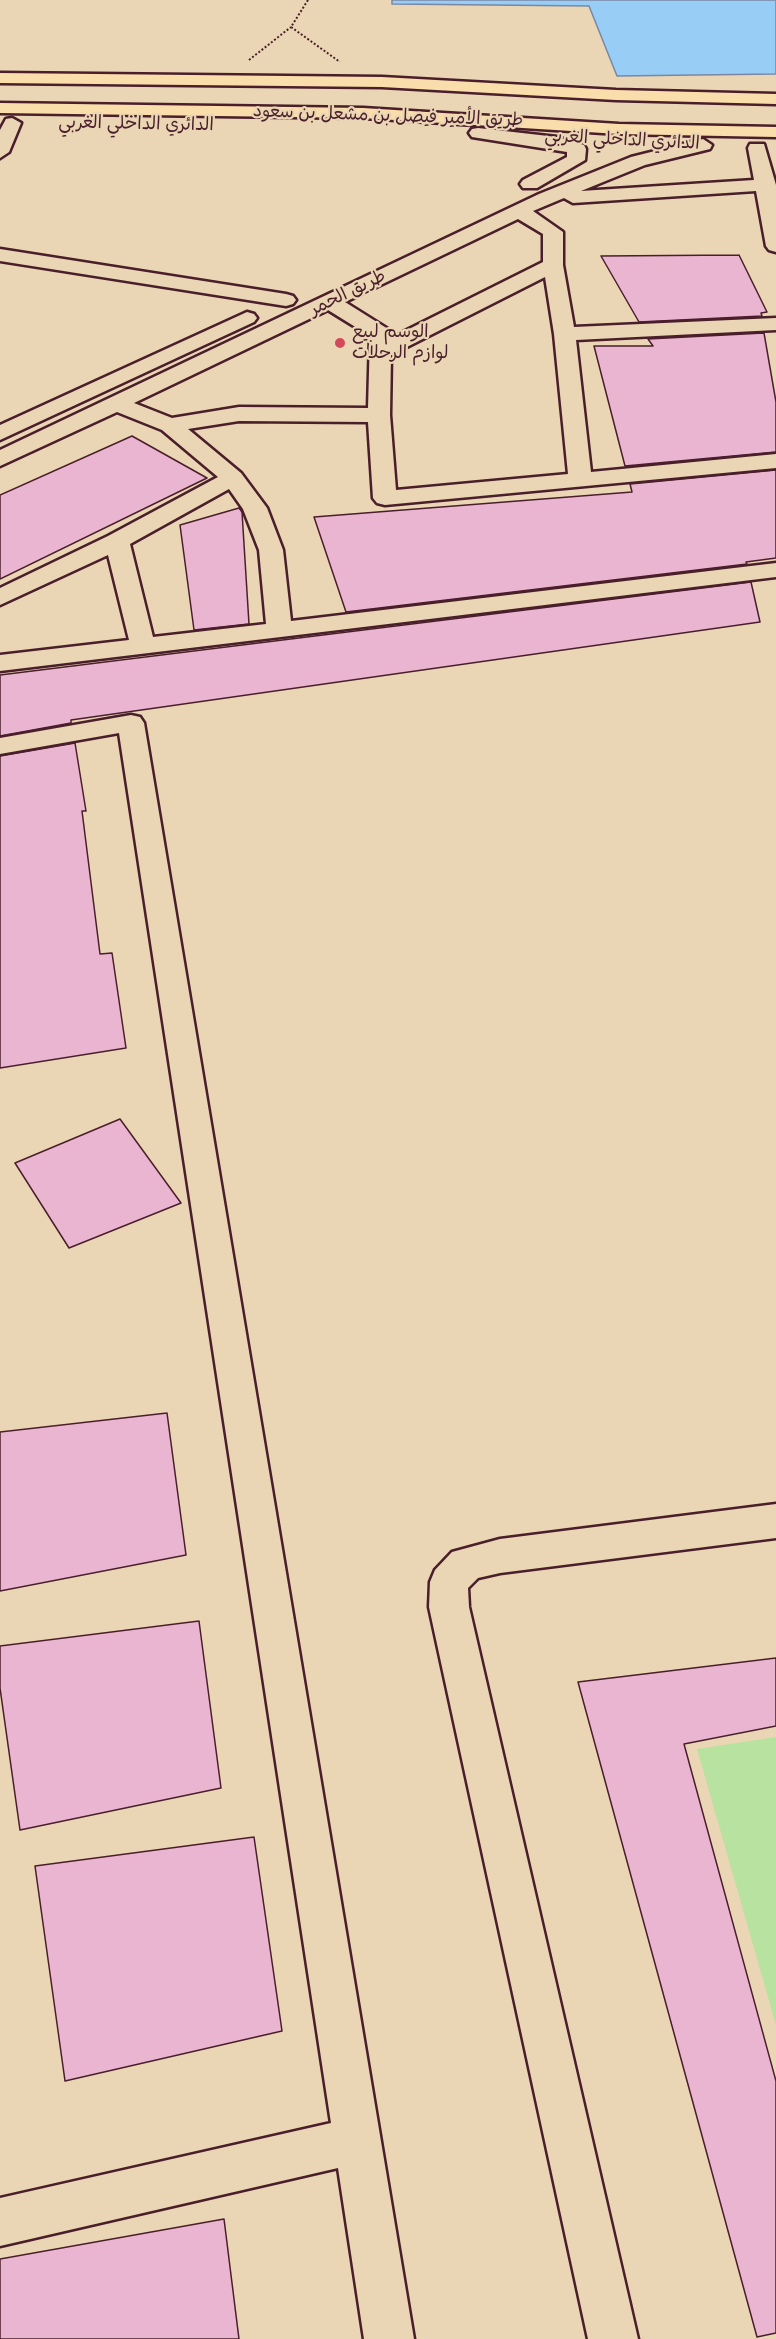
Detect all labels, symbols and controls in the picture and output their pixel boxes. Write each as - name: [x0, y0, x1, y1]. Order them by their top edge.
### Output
- street label: طريق الأمير فيصل بن مشعل بن سعود: [253, 101, 523, 133]
- street label: الدائري الداخلي الغربي: [58, 113, 214, 137]
- street label: الدائري الداخلي الغربي: [544, 126, 700, 156]
- street label: طريق الحمر: [306, 266, 390, 322]
- place label: الوسم لبيع لوازم الرحلات: [352, 322, 448, 364]
- marker: الوسم لبيع لوازم الرحلات: [333, 336, 347, 350]

